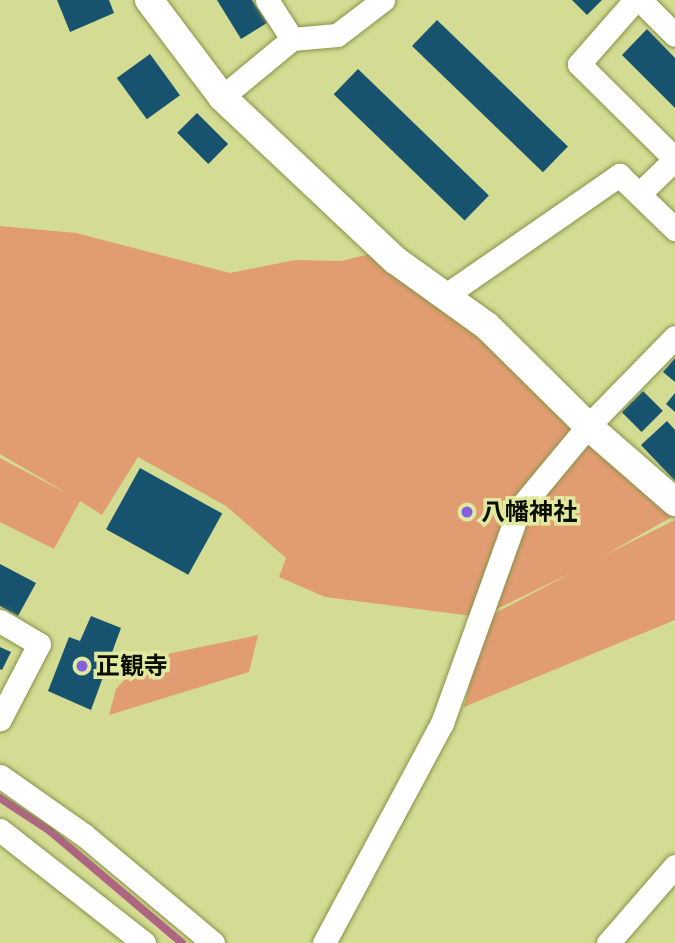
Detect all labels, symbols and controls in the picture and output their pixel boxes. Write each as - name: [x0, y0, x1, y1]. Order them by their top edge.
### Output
- place label: 八幡神社: [481, 498, 577, 526]
- marker: 八幡神社: [459, 504, 475, 520]
- place label: 正観寺: [96, 652, 168, 680]
- marker: 正観寺: [74, 658, 90, 674]

